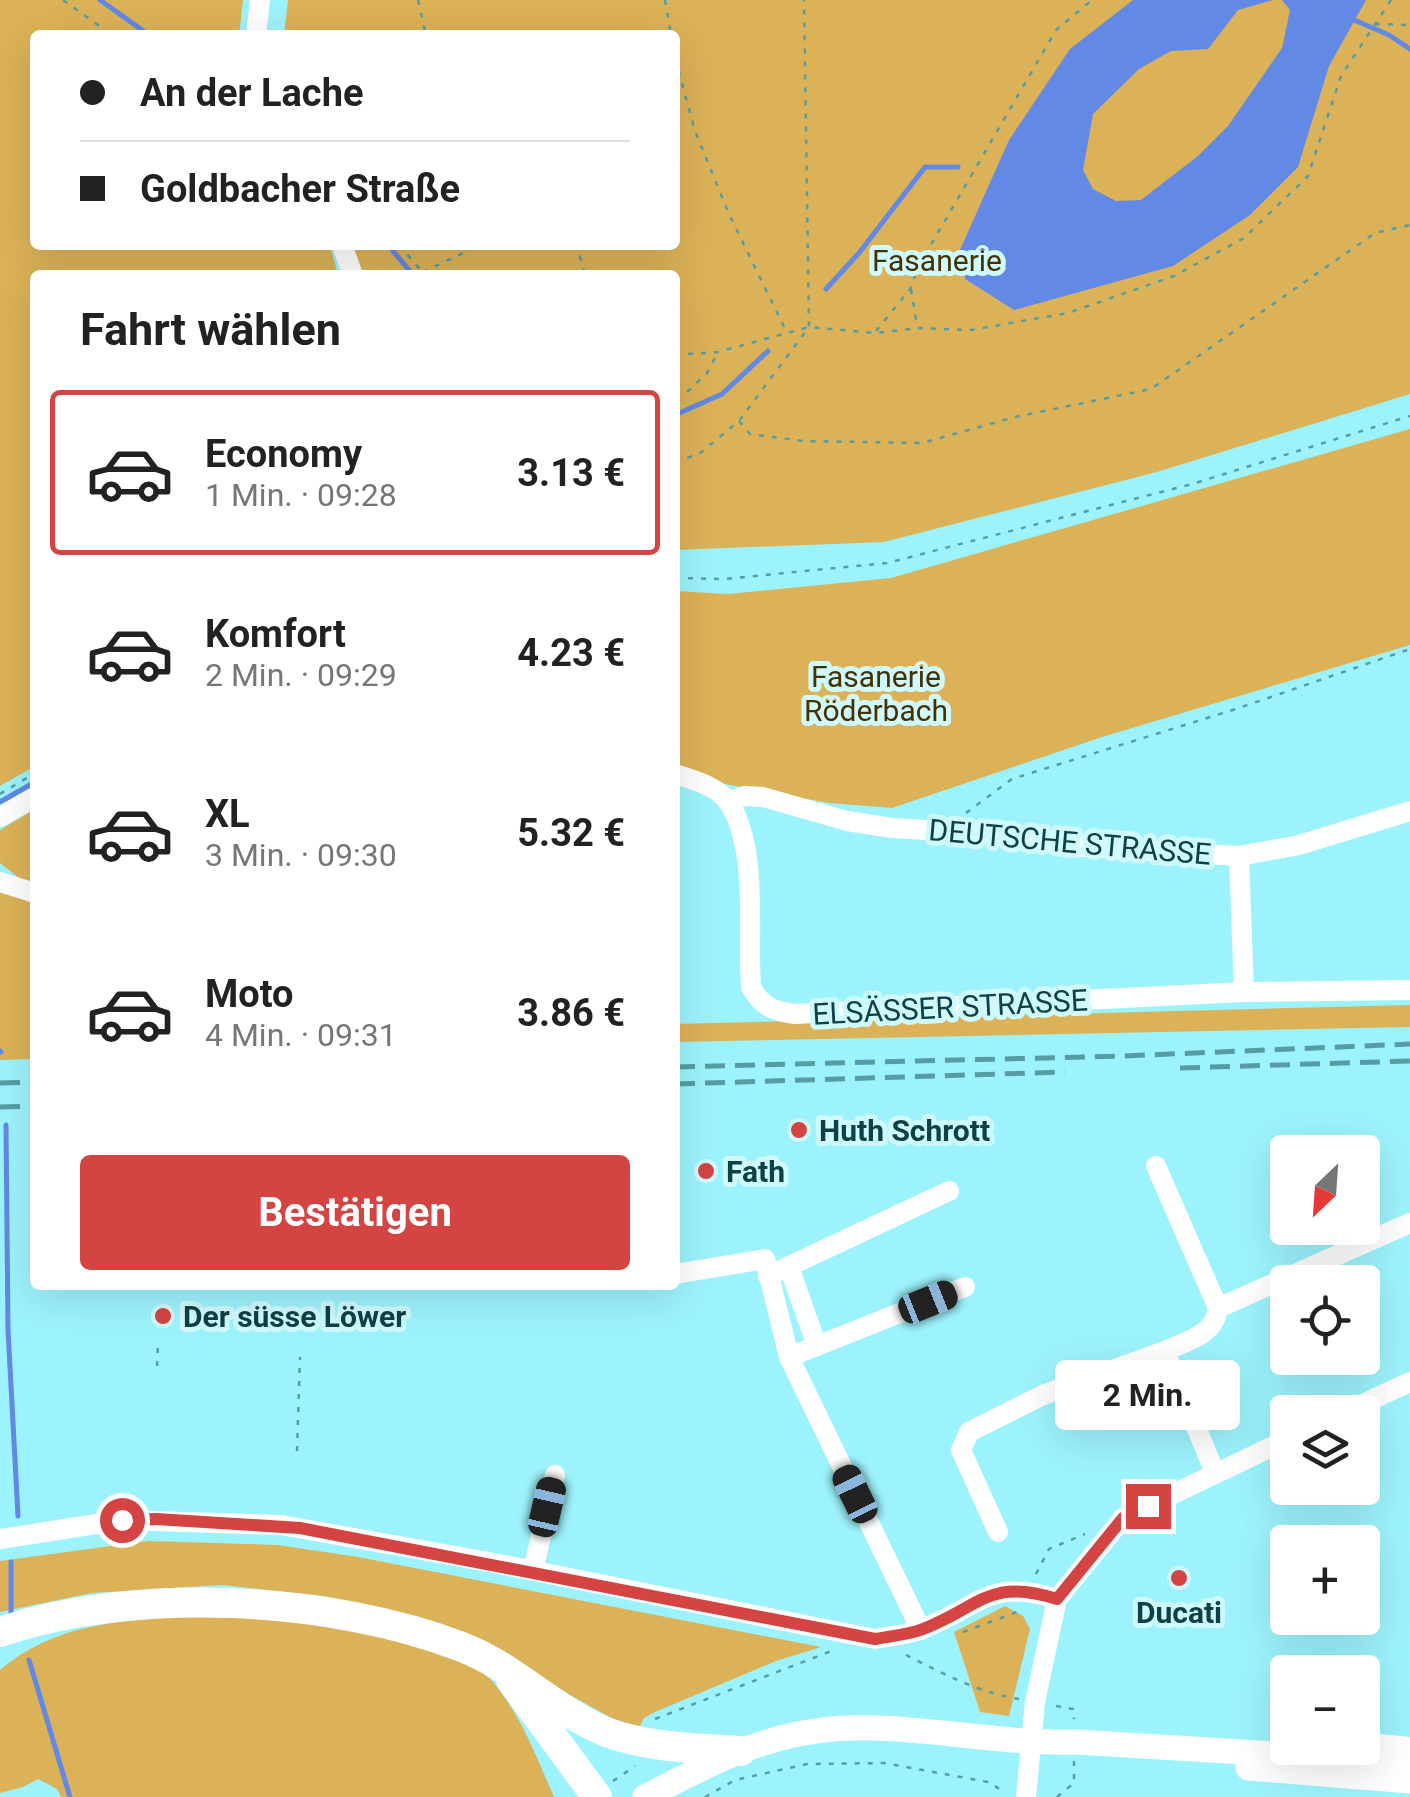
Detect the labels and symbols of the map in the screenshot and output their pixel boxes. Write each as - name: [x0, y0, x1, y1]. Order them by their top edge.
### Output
- park label: Fasanerie: [872, 243, 1002, 278]
- park label: Fasanerie Röderbach: [804, 659, 948, 728]
- street label: DEUTSCHE STRASSE: [927, 812, 1213, 872]
- street label: ELSÄSSER STRASSE: [811, 982, 1089, 1032]
- place label: Huth Schrott: [819, 1113, 990, 1148]
- marker: Huth Schrott: [788, 1119, 810, 1141]
- north arrow: [1270, 1135, 1380, 1245]
- place label: Fath: [726, 1154, 785, 1189]
- marker: Fath: [695, 1160, 717, 1182]
- car: [895, 1277, 961, 1327]
- place label: Der süsse Löwer: [183, 1299, 406, 1334]
- marker: Der süsse Löwer: [152, 1305, 174, 1327]
- callout: 2 Min.: [1056, 1361, 1240, 1431]
- car: [828, 1460, 882, 1528]
- car: [526, 1474, 568, 1540]
- route end: [1126, 1484, 1171, 1529]
- route start: [100, 1498, 145, 1543]
- marker: Ducati: [1168, 1567, 1190, 1589]
- place label: Ducati: [1136, 1595, 1222, 1630]

